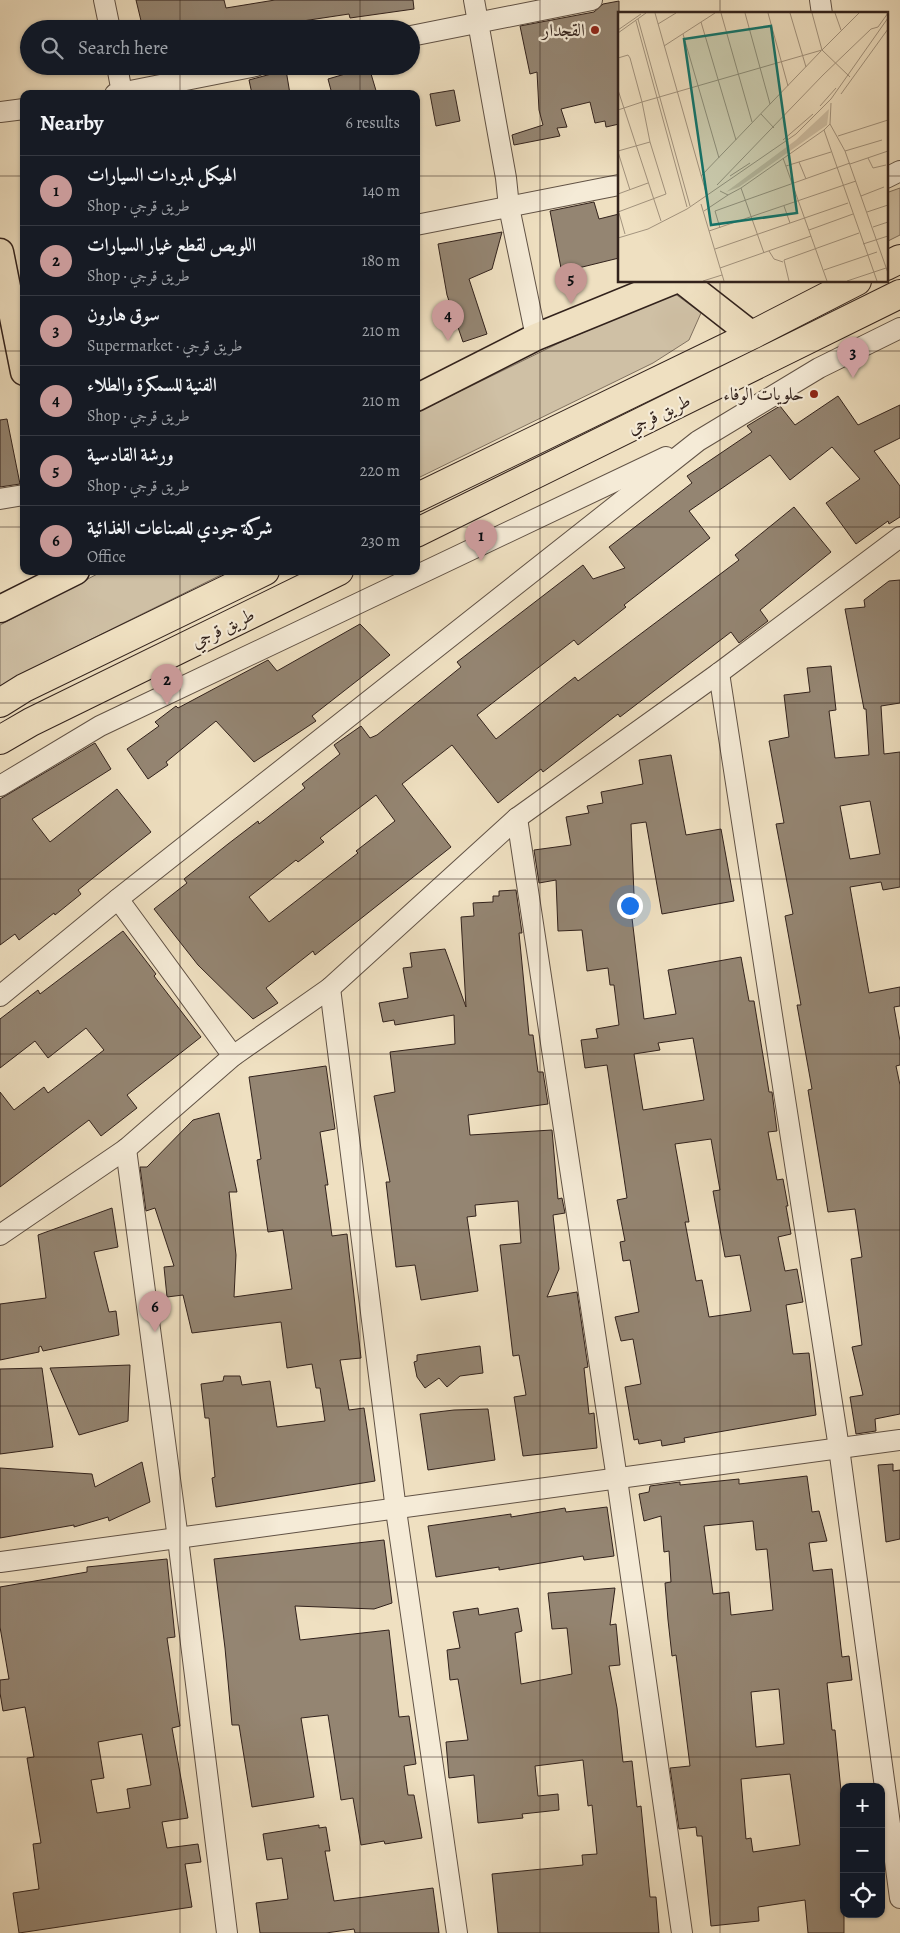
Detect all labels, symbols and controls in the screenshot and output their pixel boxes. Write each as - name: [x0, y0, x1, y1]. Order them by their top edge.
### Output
- inset map: [618, 12, 888, 282]
- place label: القجدار: [540, 18, 585, 42]
- search box: [20, 20, 420, 75]
- marker: القجدار: [589, 24, 601, 36]
- icon: search: [38, 34, 66, 62]
- text: Search here: [78, 35, 168, 61]
- text: Nearby: [40, 109, 103, 137]
- text: 6 results: [346, 112, 400, 134]
- text: الهيكل لمبردات السيارات: [87, 162, 237, 188]
- text: 1: [53, 180, 59, 202]
- text: 140 m: [362, 180, 400, 202]
- text: Shop · طريق قرجي: [87, 195, 190, 217]
- text: اللويص لقطع غيار السيارات: [87, 232, 256, 258]
- text: 2: [52, 250, 60, 272]
- text: 180 m: [362, 250, 400, 272]
- pin: 5: [555, 263, 587, 304]
- text: Shop · طريق قرجي: [87, 265, 190, 287]
- pin: 4: [432, 300, 464, 341]
- text: سوق هارون: [87, 302, 160, 328]
- text: 3: [53, 320, 59, 342]
- text: 210 m: [362, 320, 400, 342]
- text: Supermarket · طريق قرجي: [87, 335, 243, 357]
- pin: 3: [837, 337, 869, 378]
- text: الفنية للسمكرة والطلاء: [87, 372, 217, 398]
- place label: حلويات الوفاء: [723, 382, 804, 406]
- street label: طريق قرجي: [623, 388, 696, 442]
- marker: حلويات الوفاء: [808, 388, 820, 400]
- text: 4: [52, 390, 60, 412]
- text: 210 m: [362, 390, 400, 412]
- text: Shop · طريق قرجي: [87, 405, 190, 427]
- text: ورشة القادسية: [87, 442, 174, 468]
- text: 5: [53, 460, 59, 482]
- text: 220 m: [360, 460, 400, 482]
- text: Shop · طريق قرجي: [87, 475, 190, 497]
- text: شركة جودي للصناعات الغذائية: [87, 515, 272, 541]
- pin: 1: [465, 520, 497, 561]
- text: 6: [52, 530, 60, 552]
- text: 230 m: [361, 530, 400, 552]
- text: Office: [87, 546, 126, 568]
- street label: طريق قرجي: [187, 602, 260, 656]
- pin: 2: [151, 664, 183, 705]
- your location: [617, 893, 643, 919]
- pin: 6: [139, 1291, 171, 1332]
- map controls: [840, 1783, 885, 1918]
- button: +: [840, 1783, 885, 1828]
- button: −: [840, 1828, 885, 1873]
- button: locate: [840, 1873, 885, 1918]

